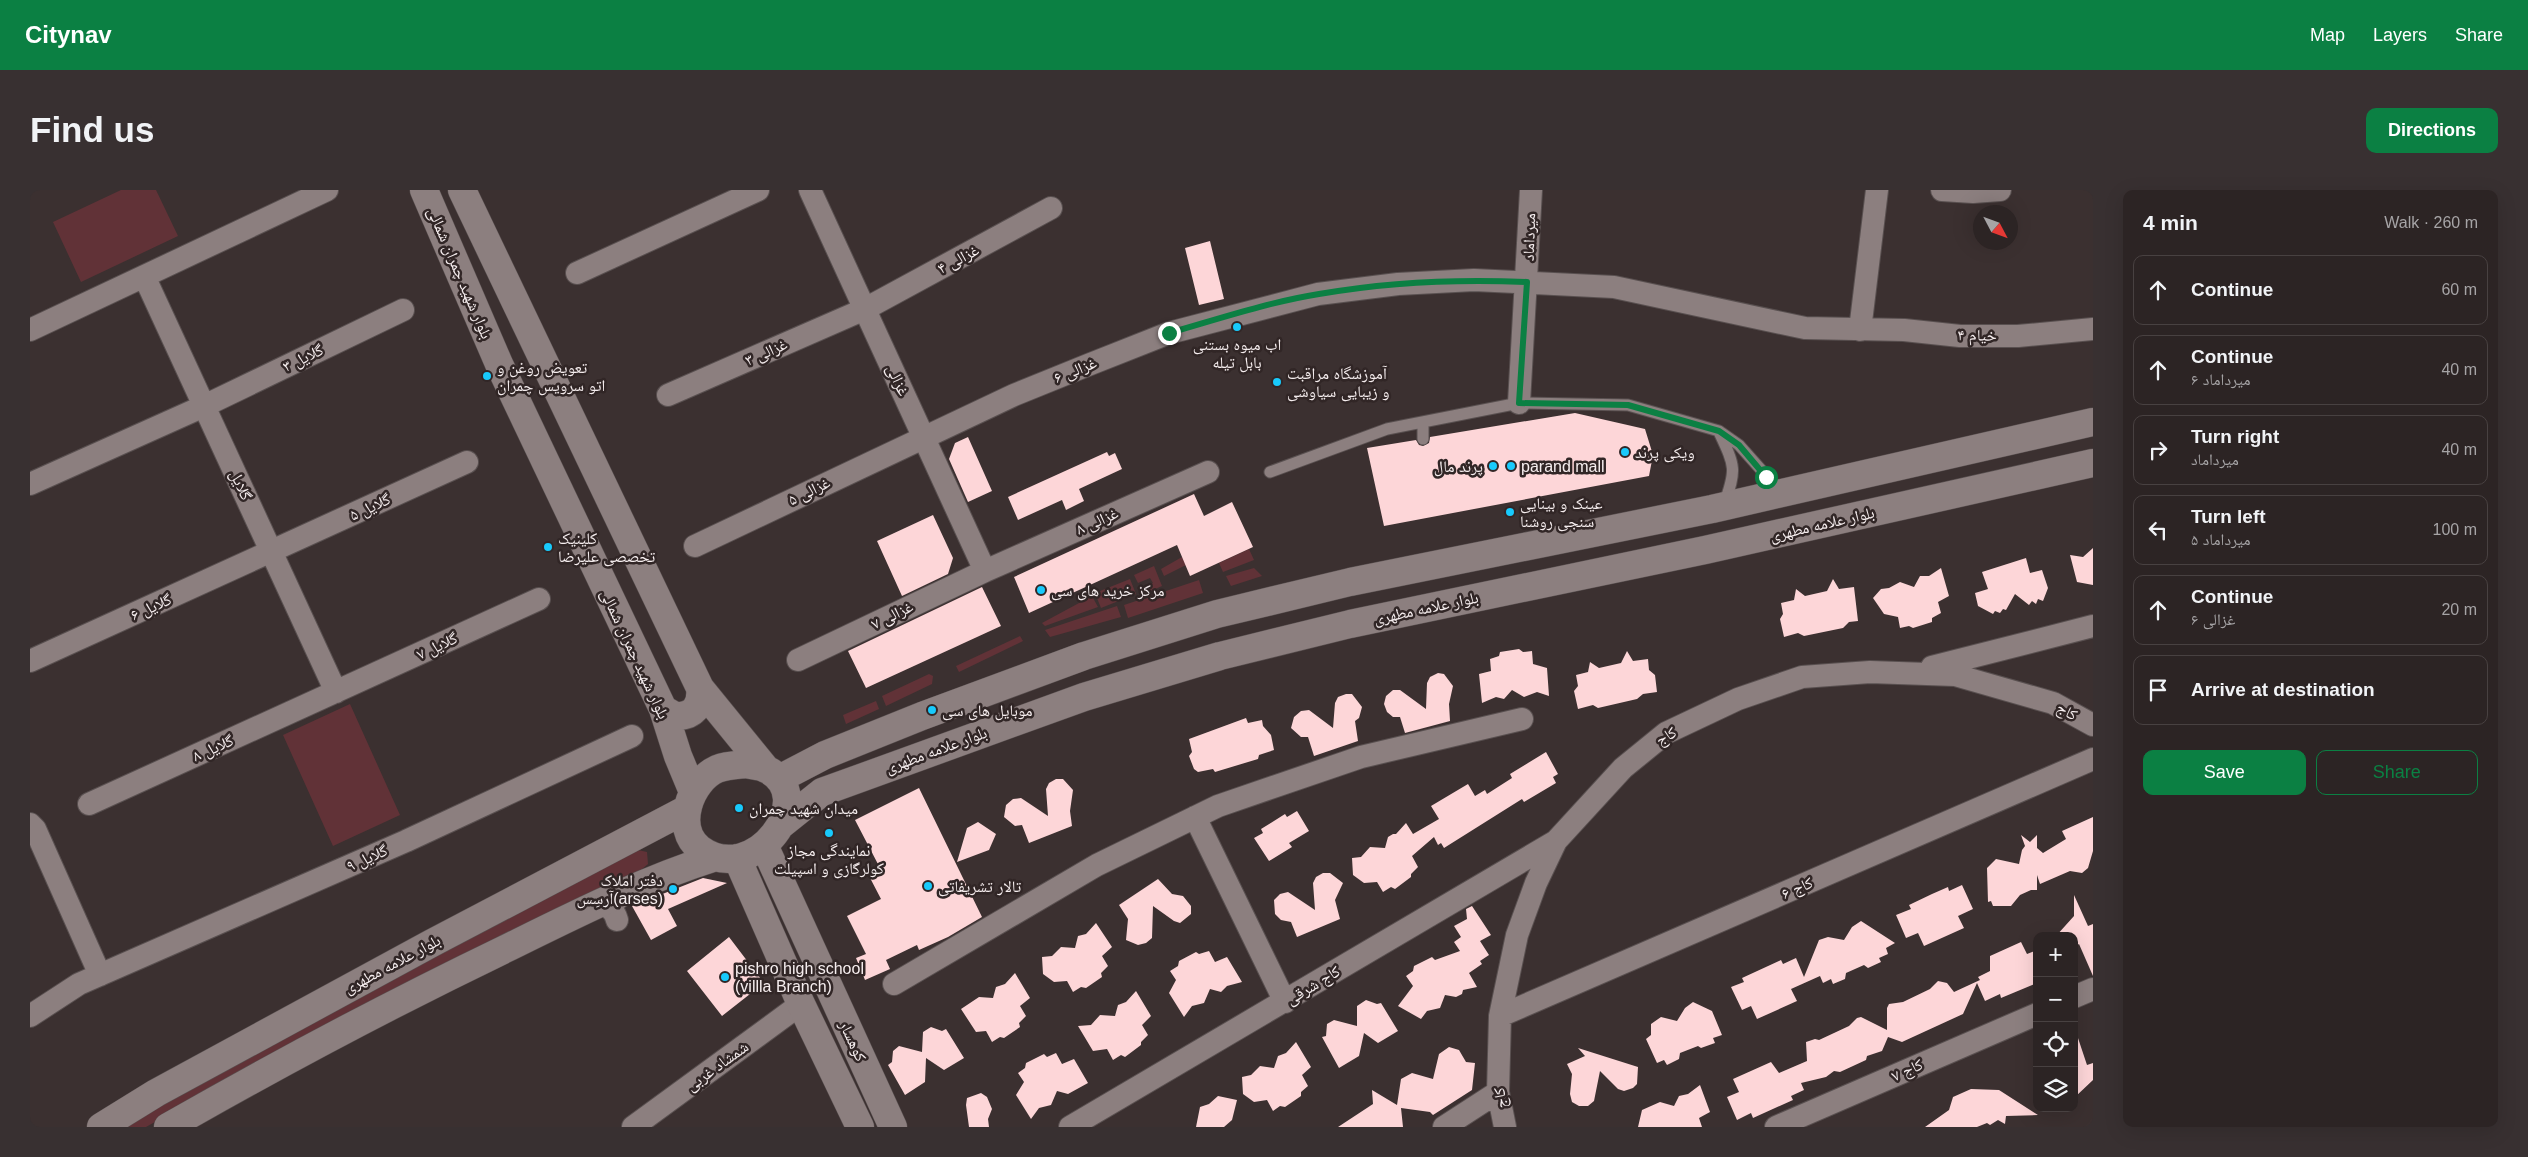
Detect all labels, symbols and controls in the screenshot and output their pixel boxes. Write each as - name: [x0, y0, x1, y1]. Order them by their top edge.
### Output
- text: Citynav: [25, 21, 112, 48]
- text: Map: [2310, 25, 2345, 45]
- text: Layers: [2373, 25, 2427, 45]
- text: Share: [2455, 25, 2503, 45]
- button: Directions: [2366, 108, 2498, 153]
- text: Find us: [30, 110, 154, 149]
- street label: بلوار شهید چمران شمالی: [423, 205, 495, 342]
- north arrow: [1973, 205, 2018, 250]
- text: 4 min: [2143, 211, 2198, 234]
- street label: میرداماد: [1520, 213, 1539, 261]
- text: Walk · 260 m: [2384, 214, 2478, 231]
- street label: غزالی ۴: [934, 241, 983, 279]
- icon: ahead: [2144, 276, 2172, 304]
- text: Continue: [2191, 279, 2273, 300]
- text: 60 m: [2441, 281, 2477, 298]
- marker: اب میوه بستنی بابل تیله: [1231, 321, 1243, 333]
- route end: [1158, 322, 1181, 345]
- street label: خیام ۴: [1957, 326, 1997, 346]
- street label: غزالی ۳: [742, 335, 791, 371]
- place label: اب میوه بستنی بابل تیله: [1193, 336, 1281, 373]
- street label: گلایل ۳: [280, 341, 327, 377]
- text: Continue: [2191, 346, 2273, 367]
- street label: غزالی ۶: [1051, 354, 1100, 388]
- icon: ahead: [2144, 356, 2172, 384]
- place label: تعویض روغن و اتو سرویس چمران: [497, 359, 605, 396]
- text: 40 m: [2441, 361, 2477, 378]
- street label: غزالی: [882, 362, 913, 399]
- place label: آموزشگاه مراقبت و زیبایی سیاوشی: [1287, 365, 1390, 402]
- marker: تعویض روغن و اتو سرویس چمران: [481, 370, 493, 382]
- text: میرداماد ۶: [2191, 371, 2251, 388]
- marker: آموزشگاه مراقبت و زیبایی سیاوشی: [1271, 376, 1283, 388]
- text: Turn right: [2191, 426, 2279, 447]
- icon: right: [2144, 436, 2172, 464]
- text: 40 m: [2441, 441, 2477, 458]
- place label: ویکی پرند: [1635, 444, 1695, 463]
- marker: ویکی پرند: [1619, 446, 1631, 458]
- text: میرداماد: [2191, 451, 2239, 468]
- place label: پرند مال: [1434, 458, 1483, 477]
- place label: parand mall: [1521, 458, 1605, 475]
- marker: پرند مال: [1487, 460, 1499, 472]
- marker: parand mall: [1505, 460, 1517, 472]
- route start: [1755, 466, 1778, 489]
- street label: گلایل: [225, 467, 255, 504]
- street label: غزالی ۵: [785, 474, 834, 510]
- street label: گلایل ۵: [347, 490, 394, 526]
- place label: عینک و بینایی سنجی روشنا: [1520, 495, 1603, 532]
- street label: غزالی ۸: [1073, 504, 1122, 540]
- street label: بلوار علامه مطهری: [1768, 504, 1876, 546]
- marker: عینک و بینایی سنجی روشنا: [1504, 506, 1516, 518]
- text: Turn left: [2191, 506, 2266, 527]
- icon: left: [2144, 516, 2172, 544]
- text: 100 m: [2433, 521, 2477, 538]
- place label: کلینیک تخصصی علیرضا: [558, 530, 656, 567]
- text: میرداماد ۵: [2191, 531, 2251, 548]
- marker: کلینیک تخصصی علیرضا: [542, 541, 554, 553]
- place label: مرکز خرید های سی: [1051, 582, 1165, 601]
- marker: مرکز خرید های سی: [1035, 584, 1047, 596]
- street label: بلوار شهید چمران شمالی: [596, 586, 673, 722]
- text: Continue: [2191, 586, 2273, 607]
- street label: بلوار علامه مطهری: [1372, 589, 1480, 629]
- street label: گلایل ۶: [128, 590, 175, 625]
- icon: ahead: [2144, 596, 2172, 624]
- street label: غزالی ۷: [868, 598, 917, 634]
- text: 20 m: [2441, 601, 2477, 618]
- text: غزالی ۶: [2191, 611, 2235, 628]
- street label: گلایل ۷: [414, 629, 461, 665]
- icon: arrive: [2144, 676, 2172, 704]
- text: Arrive at destination: [2191, 679, 2375, 700]
- street label: کاج: [2053, 699, 2081, 725]
- place label: موبایل های سی: [942, 702, 1033, 721]
- marker: موبایل های سی: [926, 704, 938, 716]
- street label: کاج: [1653, 723, 1681, 750]
- street label: بلوار علامه مطهری: [883, 724, 990, 778]
- street label: گلایل ۸: [190, 731, 237, 766]
- button: Save: [2143, 750, 2306, 795]
- button: Share: [2316, 750, 2478, 795]
- place label: میدان شهید چمران: [749, 800, 858, 819]
- marker: میدان شهید چمران: [733, 802, 745, 814]
- marker: نمایندگی مجاز کولرگازی و اسپیلت: [823, 827, 835, 839]
- street label: گلایل ۹: [344, 841, 391, 876]
- place label: نمایندگی مجاز کولرگازی و اسپیلت: [774, 842, 884, 879]
- place label: دفتر املاک آرسِس(arses): [576, 872, 663, 909]
- street label: کاج ۶: [1779, 874, 1816, 904]
- place label: تالار تشریفاتی: [938, 878, 1022, 897]
- marker: تالار تشریفاتی: [922, 880, 934, 892]
- marker: دفتر املاک آرسِس(arses): [667, 883, 679, 895]
- street label: بلوار علامه مطهری: [341, 931, 444, 998]
- map controls: [2033, 932, 2078, 1112]
- button: +: [2033, 932, 2078, 977]
- place label: pishro high school (villla Branch): [735, 960, 864, 995]
- street label: کاج شرقی: [1283, 962, 1344, 1009]
- marker: pishro high school (villla Branch): [719, 971, 731, 983]
- button: −: [2033, 977, 2078, 1022]
- street label: کوهسار: [835, 1017, 870, 1065]
- button: locate: [2033, 1022, 2078, 1067]
- street label: شمشاد غربی: [683, 1038, 753, 1096]
- street label: کاج ۷: [1889, 1055, 1926, 1086]
- button: layers: [2033, 1067, 2078, 1112]
- street label: کاج: [1490, 1086, 1512, 1109]

